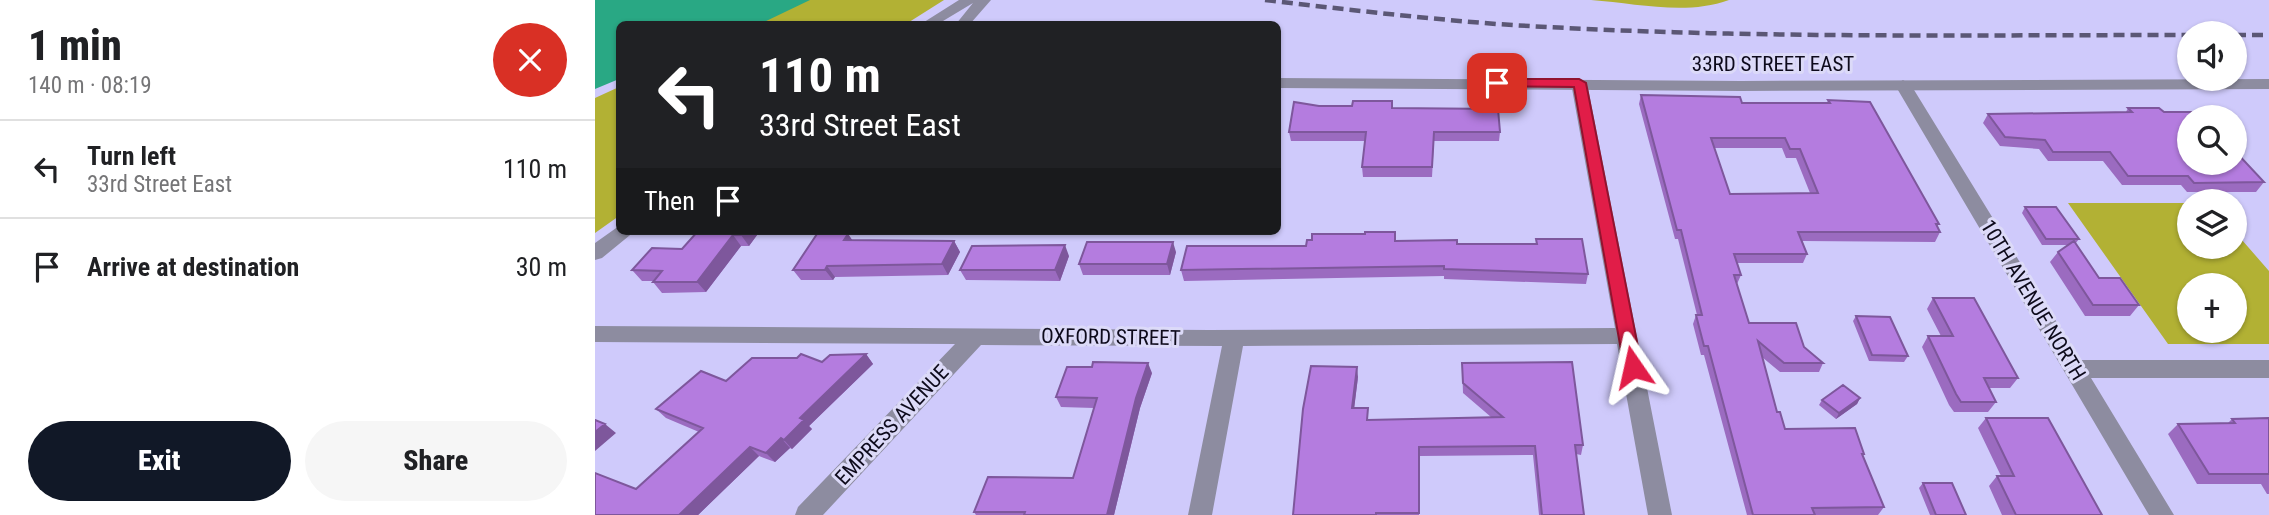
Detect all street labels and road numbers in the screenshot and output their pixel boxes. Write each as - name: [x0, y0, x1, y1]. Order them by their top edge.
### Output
- street label: 33RD STREET EAST: [1692, 52, 1854, 76]
- street label: 10TH AVENUE NORTH: [1976, 215, 2090, 385]
- street label: OXFORD STREET: [1041, 324, 1181, 350]
- street label: EMPRESS AVENUE: [830, 360, 954, 490]

